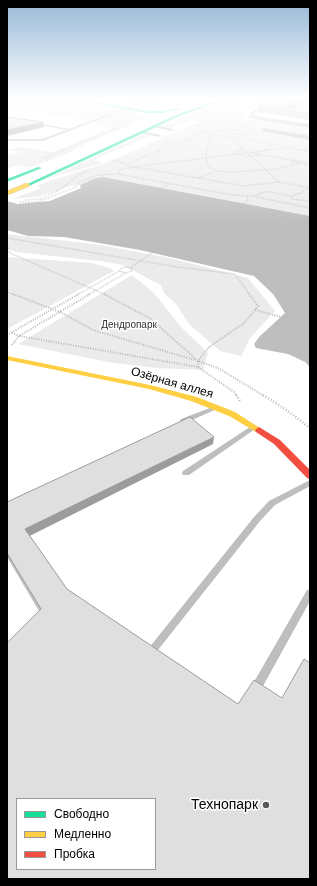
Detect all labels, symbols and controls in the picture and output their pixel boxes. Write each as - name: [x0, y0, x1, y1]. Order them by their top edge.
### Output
- park label: Дендропарк: [101, 319, 157, 331]
- street label: Озёрная аллея: [129, 364, 215, 402]
- place label: Технопарк: [191, 797, 258, 813]
- legend: [16, 798, 156, 870]
- marker: Технопарк: [261, 800, 271, 810]
- text: Свободно: [54, 807, 109, 821]
- text: Медленно: [54, 827, 111, 841]
- text: Пробка: [54, 847, 95, 861]

